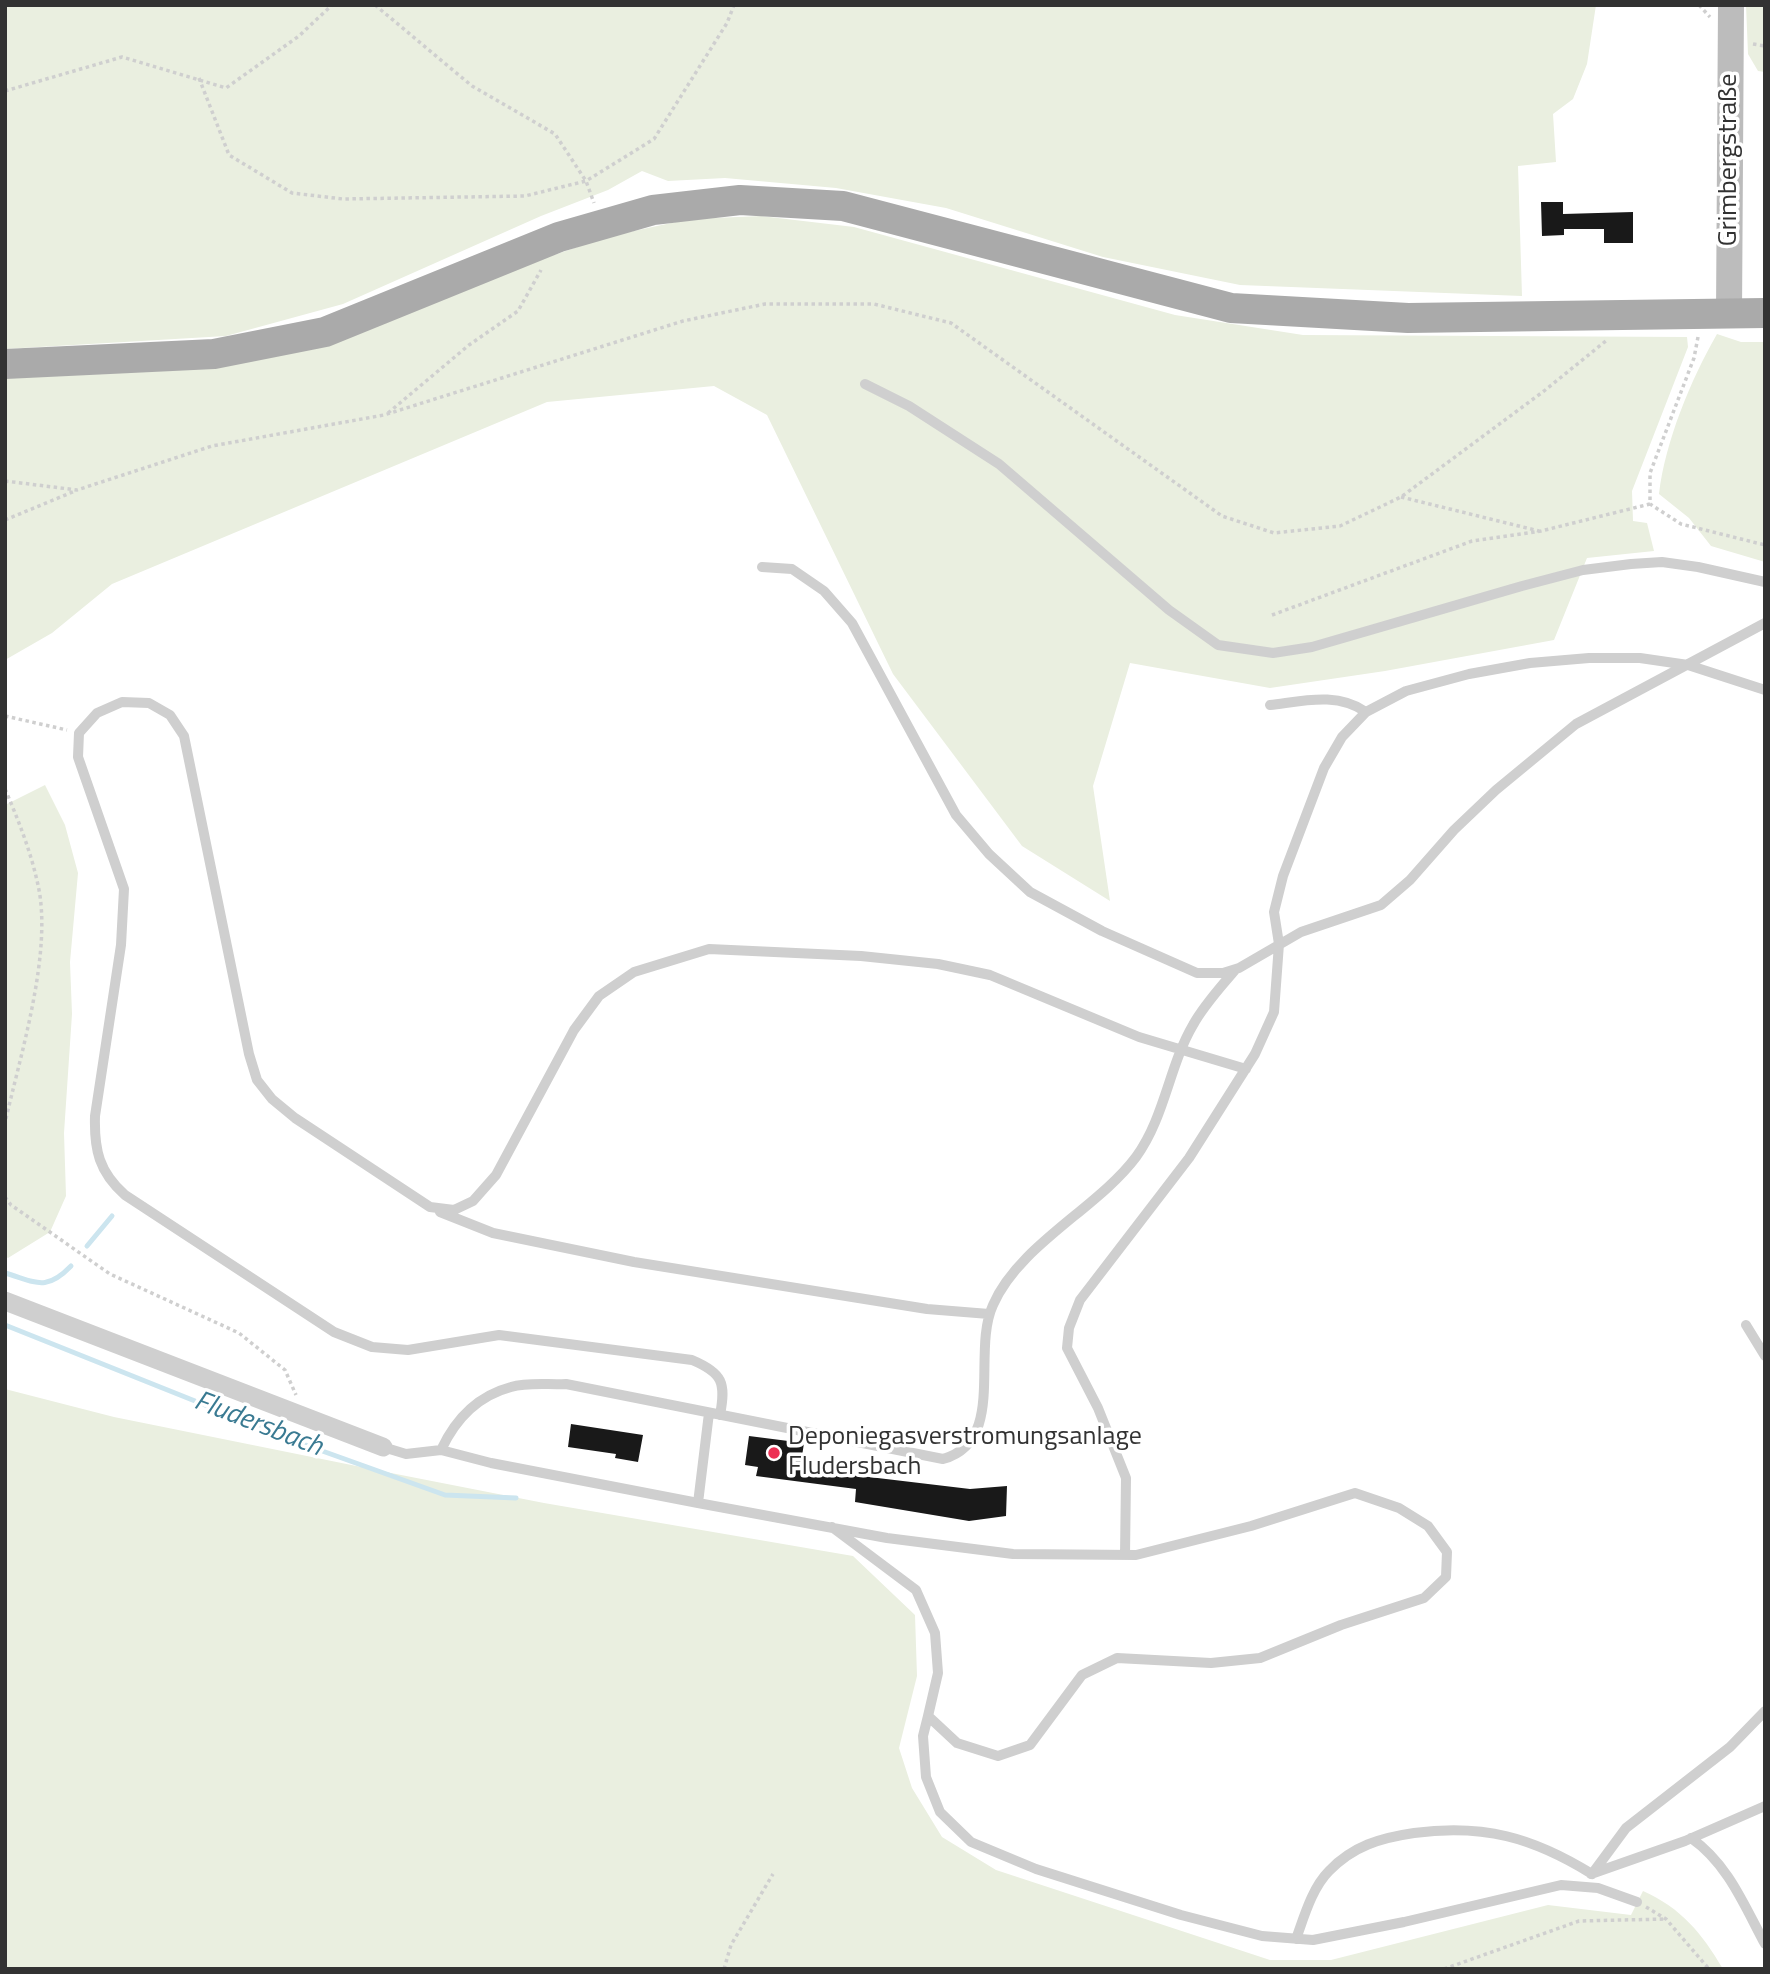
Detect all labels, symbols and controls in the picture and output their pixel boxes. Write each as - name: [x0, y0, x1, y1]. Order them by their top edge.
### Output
- street label: Grimbergstraße: [1714, 74, 1746, 246]
- water label: Fludersbach: [189, 1385, 327, 1465]
- place label: Deponiegasverstromungsanlage Fludersbach: [788, 1422, 1142, 1484]
- marker: Deponiegasverstromungsanlage Fludersbach: [766, 1445, 782, 1461]

